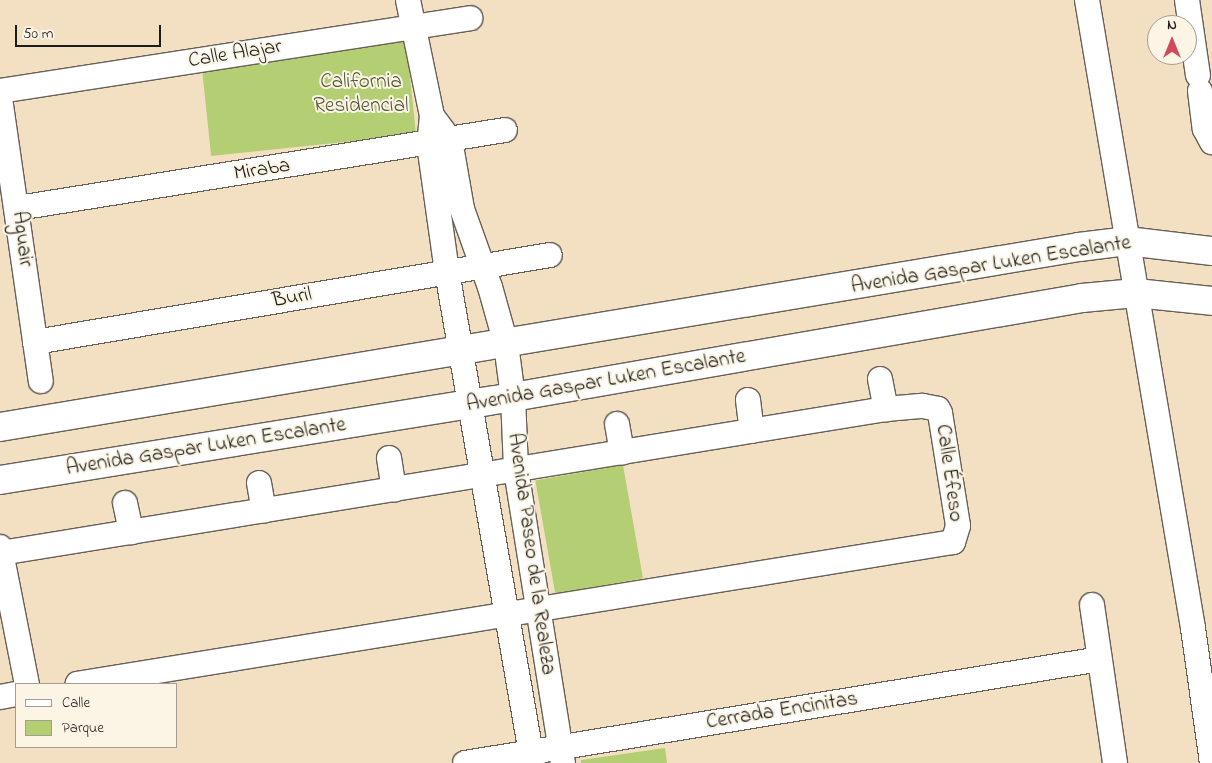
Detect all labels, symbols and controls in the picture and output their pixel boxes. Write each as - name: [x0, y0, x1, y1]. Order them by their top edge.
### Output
- scale bar: [18, 15, 164, 47]
- north arrow: [1147, 15, 1197, 65]
- text: N: [1167, 15, 1177, 36]
- text: 50 m: [23, 23, 53, 45]
- street label: Calle Alajar: [186, 34, 284, 74]
- park label: California Residencial: [313, 69, 409, 119]
- street label: Miraba: [232, 153, 292, 187]
- street label: Aguair: [6, 210, 38, 268]
- street label: Avenida Gaspar Luken Escalante: [849, 230, 1133, 300]
- street label: Buril: [270, 282, 314, 314]
- street label: Avenida Gaspar Luken Escalante: [464, 344, 748, 418]
- street label: Avenida Gaspar Luken Escalante: [64, 412, 348, 482]
- street label: Calle Éfeso: [930, 423, 968, 523]
- street label: Avenida Paseo de la Realeza: [502, 431, 560, 677]
- legend: [15, 683, 178, 748]
- street label: Cerrada Encinitas: [704, 687, 860, 735]
- text: Calle: [62, 692, 90, 714]
- text: Parque: [62, 717, 104, 739]

